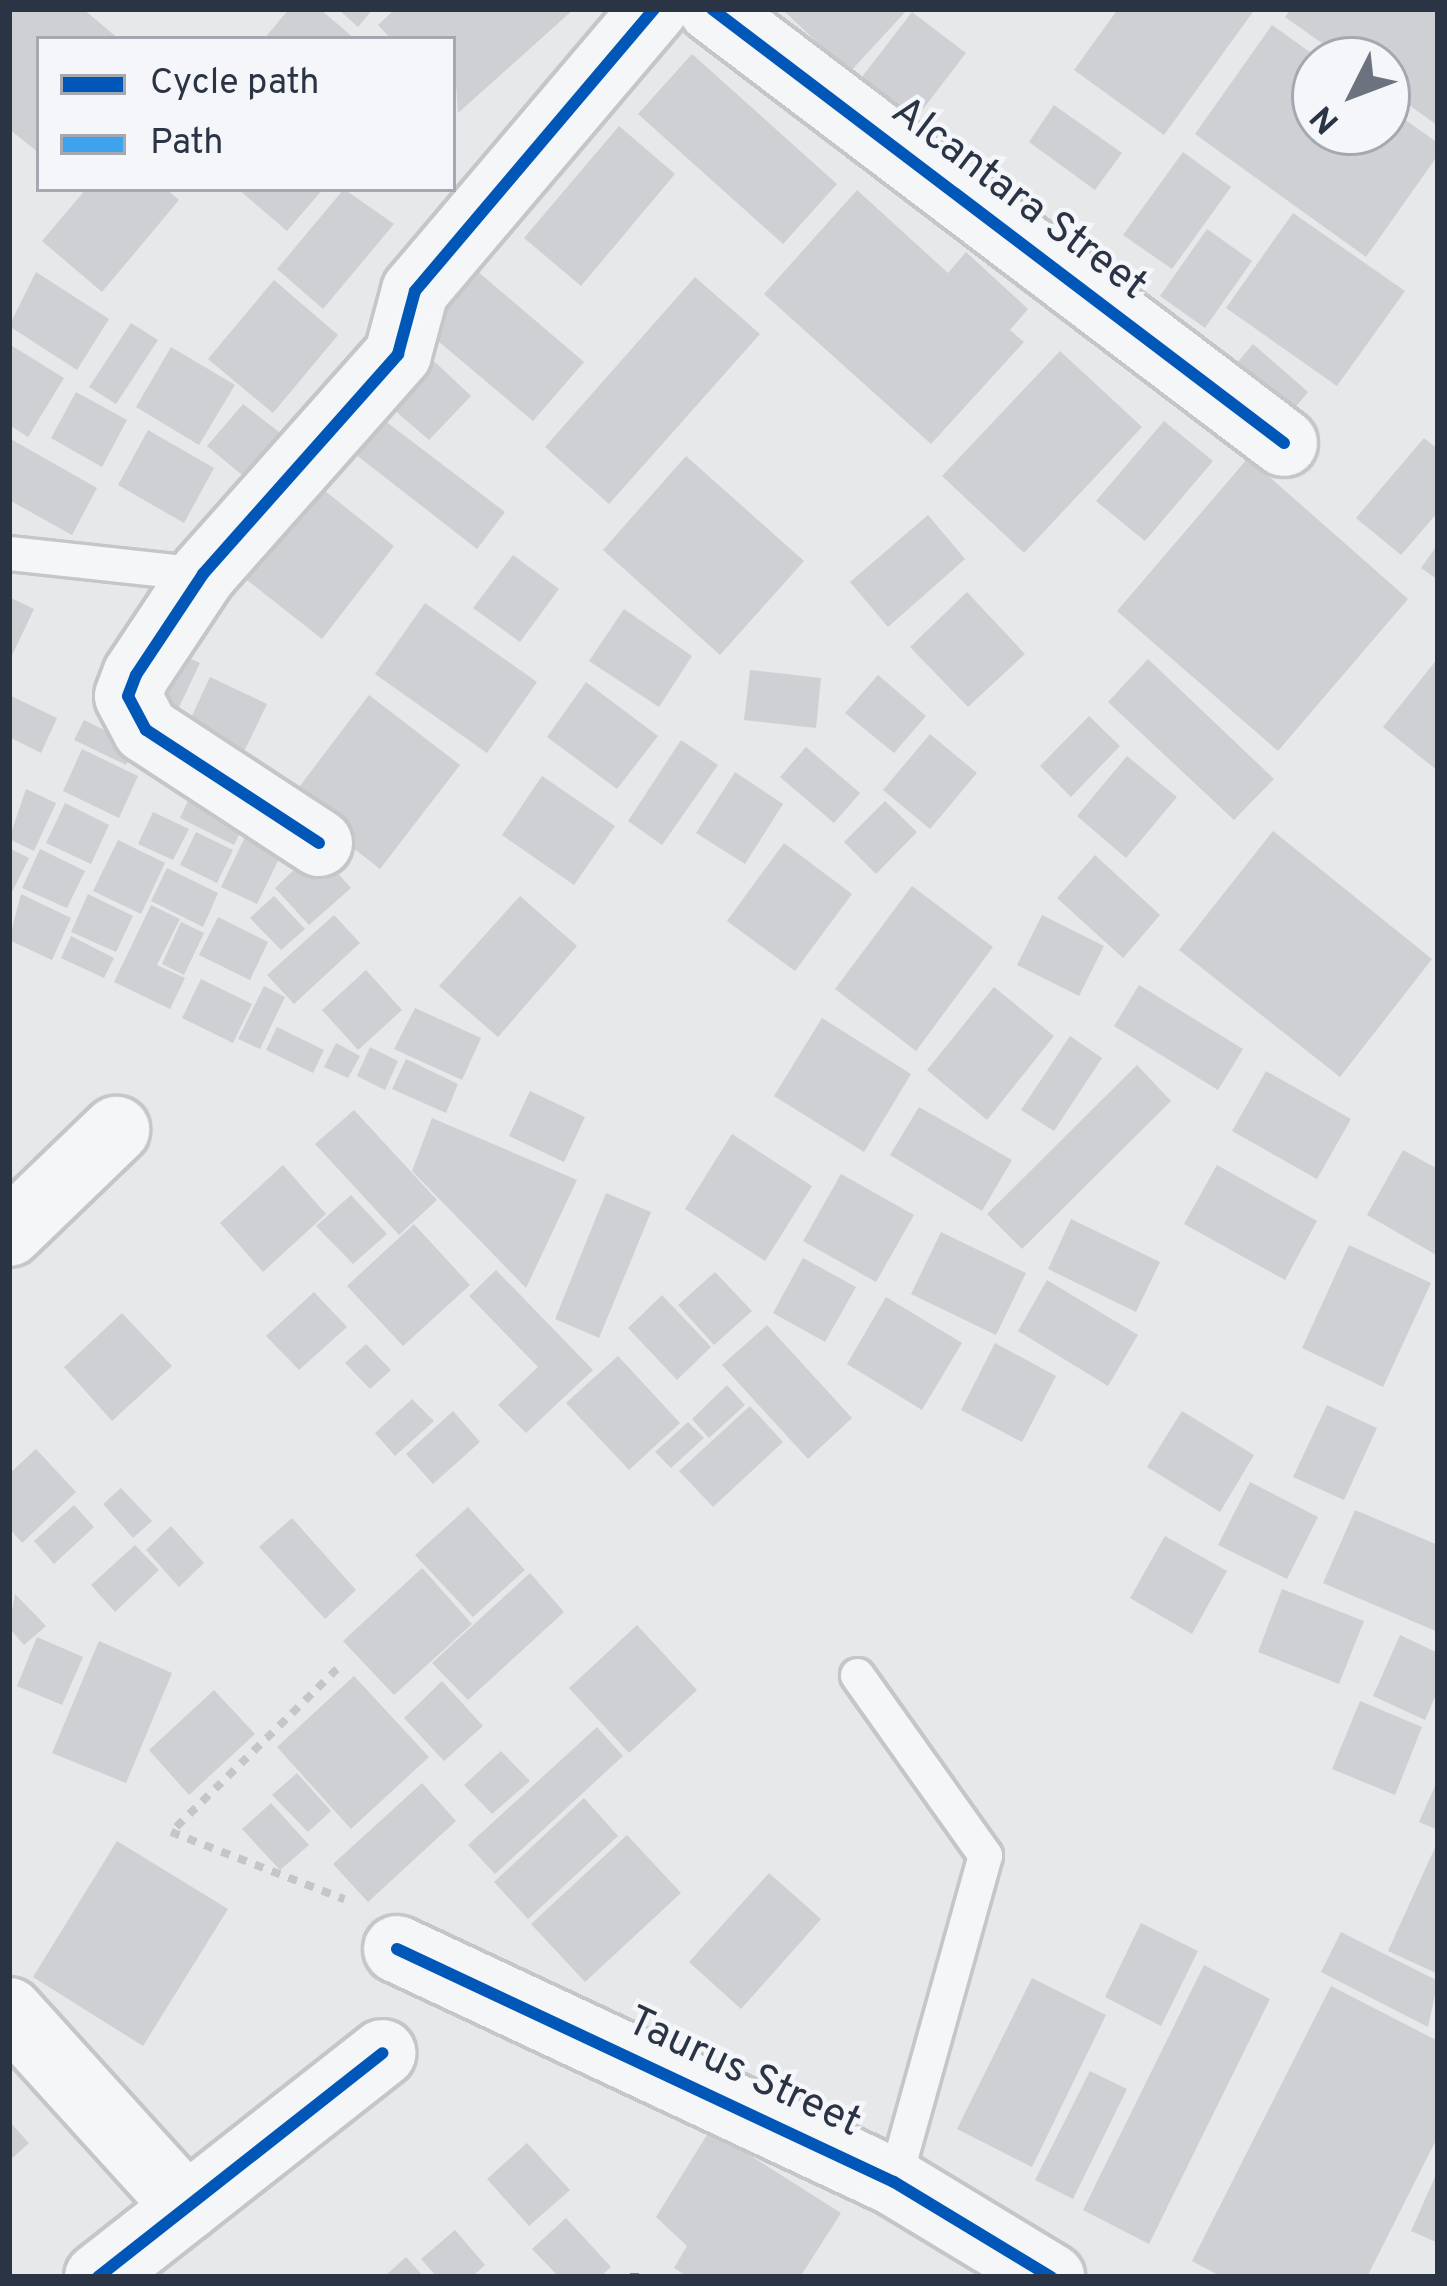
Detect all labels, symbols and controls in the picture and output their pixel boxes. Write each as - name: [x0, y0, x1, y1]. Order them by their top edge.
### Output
- legend: [36, 36, 456, 192]
- north arrow: [1291, 36, 1411, 156]
- text: Cycle path: [150, 61, 320, 107]
- street label: Alcantara Street: [880, 88, 1156, 312]
- text: N: [1303, 95, 1350, 141]
- text: Path: [150, 121, 224, 167]
- street label: Taurus Street: [618, 1998, 868, 2150]

